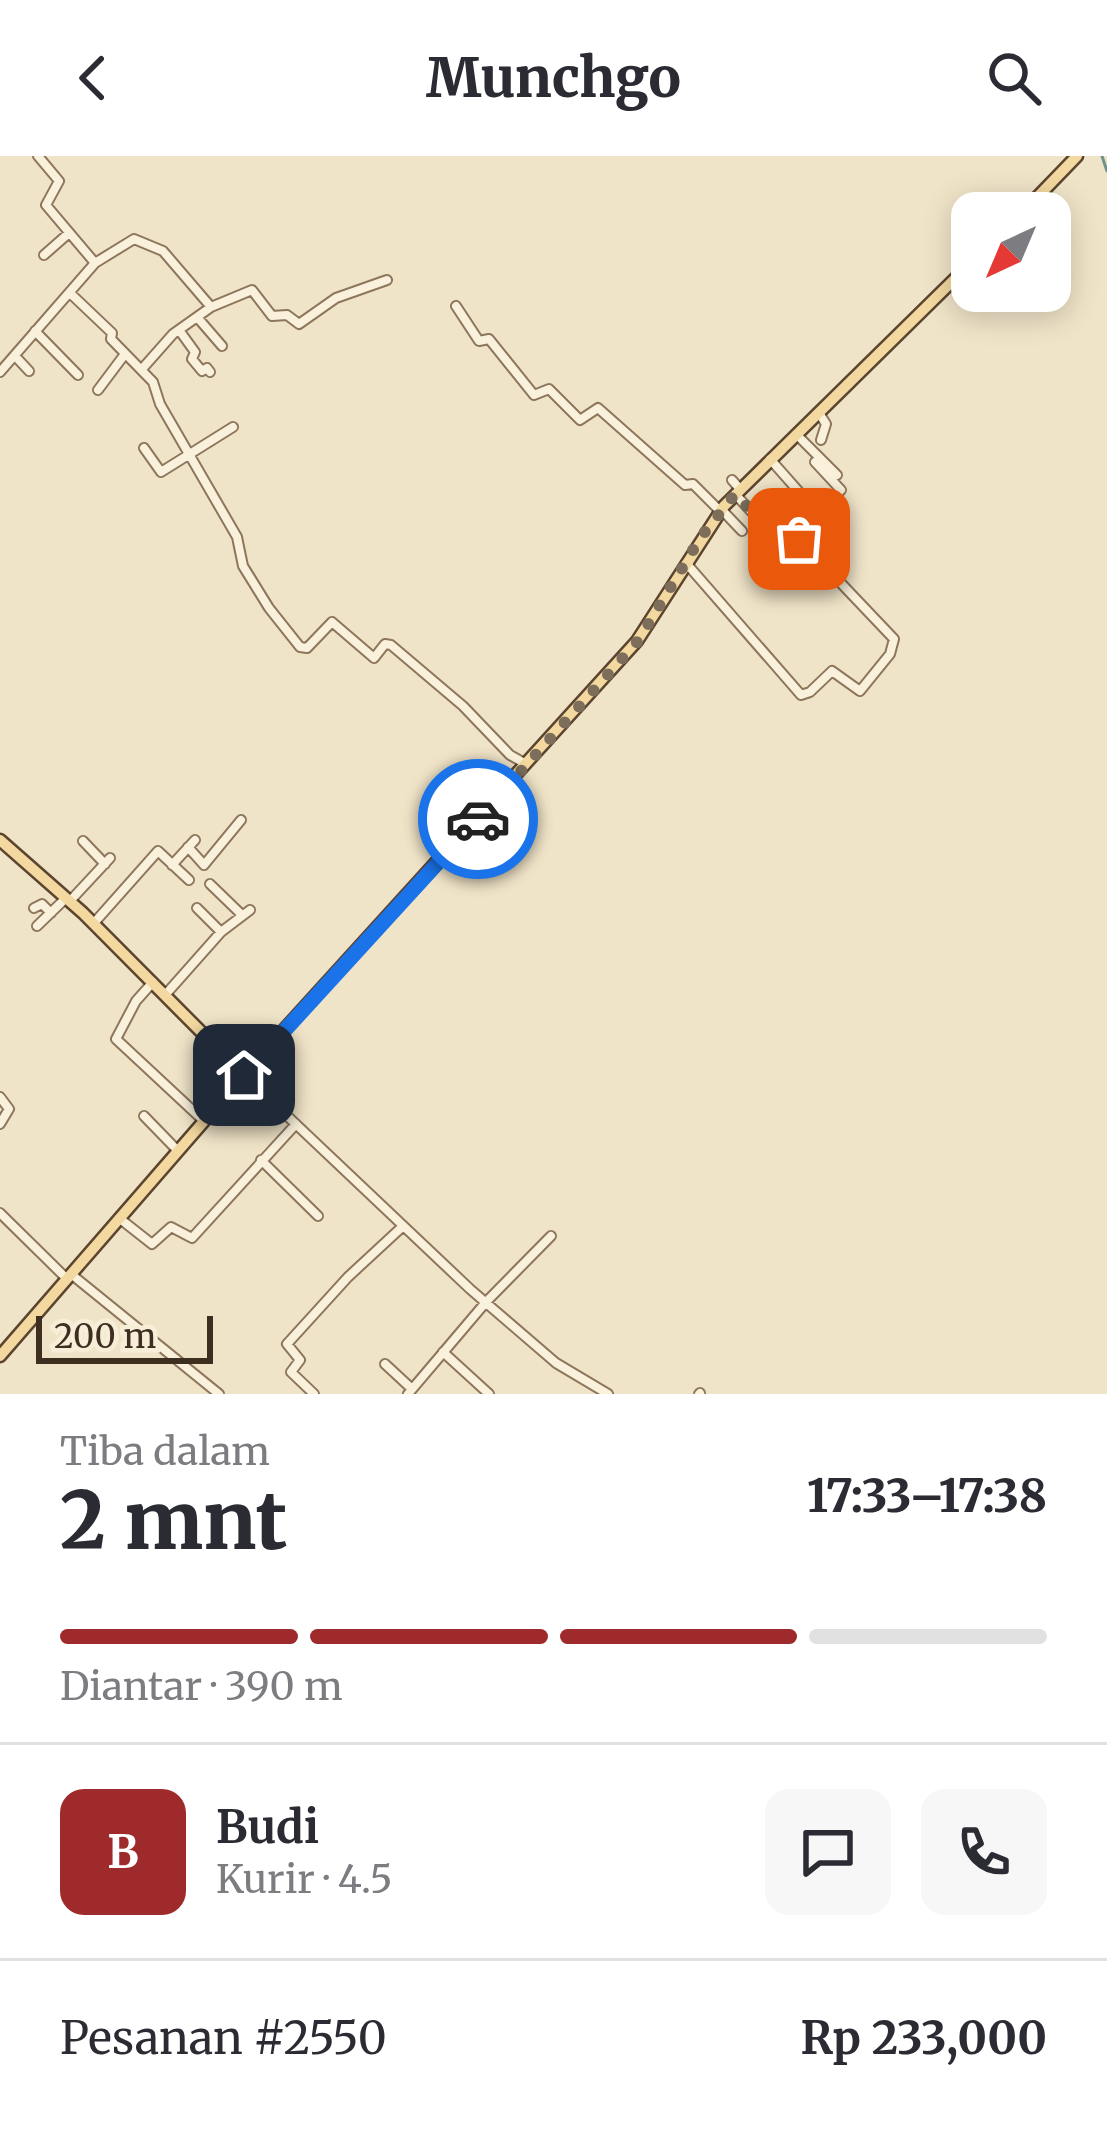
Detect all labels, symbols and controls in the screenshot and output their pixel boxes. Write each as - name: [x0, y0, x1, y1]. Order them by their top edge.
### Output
- text: Munchgo: [426, 44, 681, 112]
- icon: back: [60, 45, 126, 111]
- icon: search: [981, 45, 1047, 111]
- north arrow: [951, 192, 1071, 312]
- map controls: [951, 192, 1071, 312]
- pin: [748, 488, 850, 590]
- icon: bag: [766, 506, 832, 572]
- courier: [418, 759, 538, 879]
- icon: car: [445, 786, 511, 852]
- pin: [193, 1024, 295, 1126]
- icon: home: [211, 1042, 277, 1108]
- scale bar: [36, 1310, 213, 1363]
- text: 200 m: [54, 1316, 156, 1357]
- text: Tiba dalam: [60, 1427, 270, 1476]
- text: 17:33–17:38: [807, 1468, 1047, 1524]
- text: 2 mnt: [60, 1472, 288, 1570]
- text: Diantar · 390 m: [60, 1662, 343, 1711]
- button: chat: [765, 1789, 891, 1915]
- button: phone: [921, 1789, 1047, 1915]
- text: Budi: [216, 1799, 319, 1855]
- text: B: [107, 1824, 139, 1880]
- text: Kurir · 4.5: [216, 1855, 392, 1904]
- text: Pesanan #2550: [60, 2010, 387, 2066]
- text: Rp 233,000: [801, 2010, 1047, 2066]

